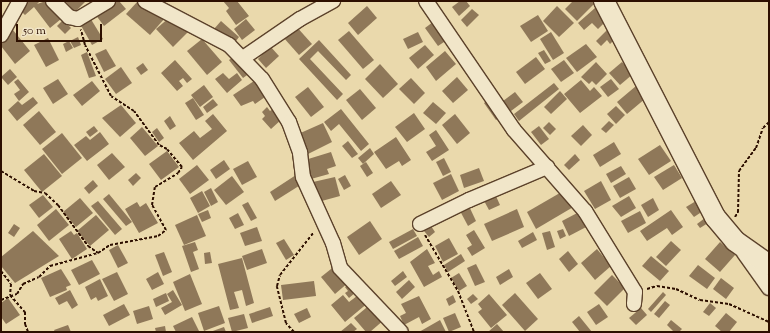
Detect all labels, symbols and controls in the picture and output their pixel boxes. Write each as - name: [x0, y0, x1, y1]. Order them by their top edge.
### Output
- scale bar: [18, 16, 104, 42]
- text: 50 m: [23, 22, 46, 40]

